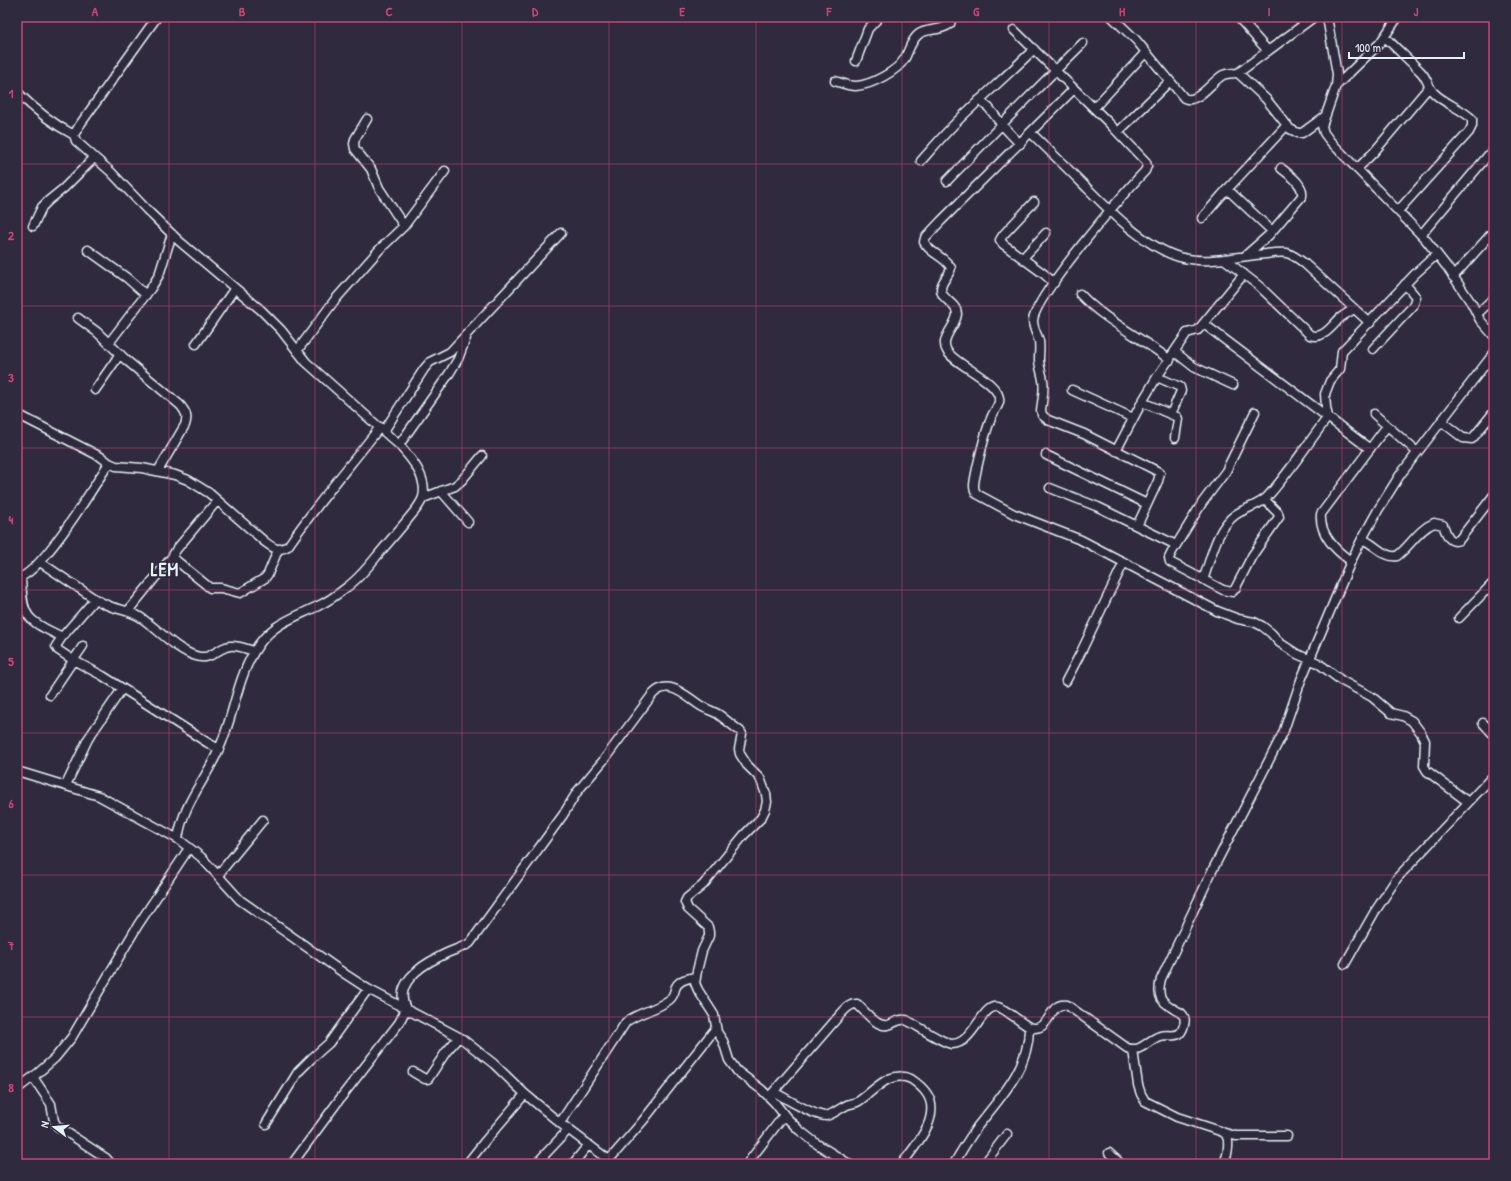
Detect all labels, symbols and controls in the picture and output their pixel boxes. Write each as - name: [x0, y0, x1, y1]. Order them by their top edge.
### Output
- text: A: [92, 2, 99, 20]
- text: B: [239, 2, 246, 20]
- text: C: [385, 2, 393, 20]
- text: D: [532, 2, 539, 20]
- text: E: [679, 2, 685, 20]
- text: F: [826, 2, 833, 20]
- text: G: [973, 2, 980, 20]
- text: H: [1119, 2, 1125, 20]
- text: I: [1267, 2, 1271, 20]
- text: J: [1414, 2, 1419, 20]
- scale bar: [1349, 34, 1464, 60]
- text: 100 m: [1355, 39, 1381, 56]
- text: 1: [9, 84, 14, 102]
- text: 2: [8, 226, 15, 244]
- text: 3: [8, 368, 14, 386]
- text: 4: [9, 510, 14, 528]
- district label: LEM: [151, 557, 179, 582]
- text: 5: [8, 652, 14, 670]
- text: 6: [8, 794, 14, 812]
- text: 7: [7, 936, 15, 954]
- text: 8: [8, 1078, 14, 1096]
- north arrow: [34, 1107, 74, 1147]
- text: N: [37, 1119, 52, 1129]

